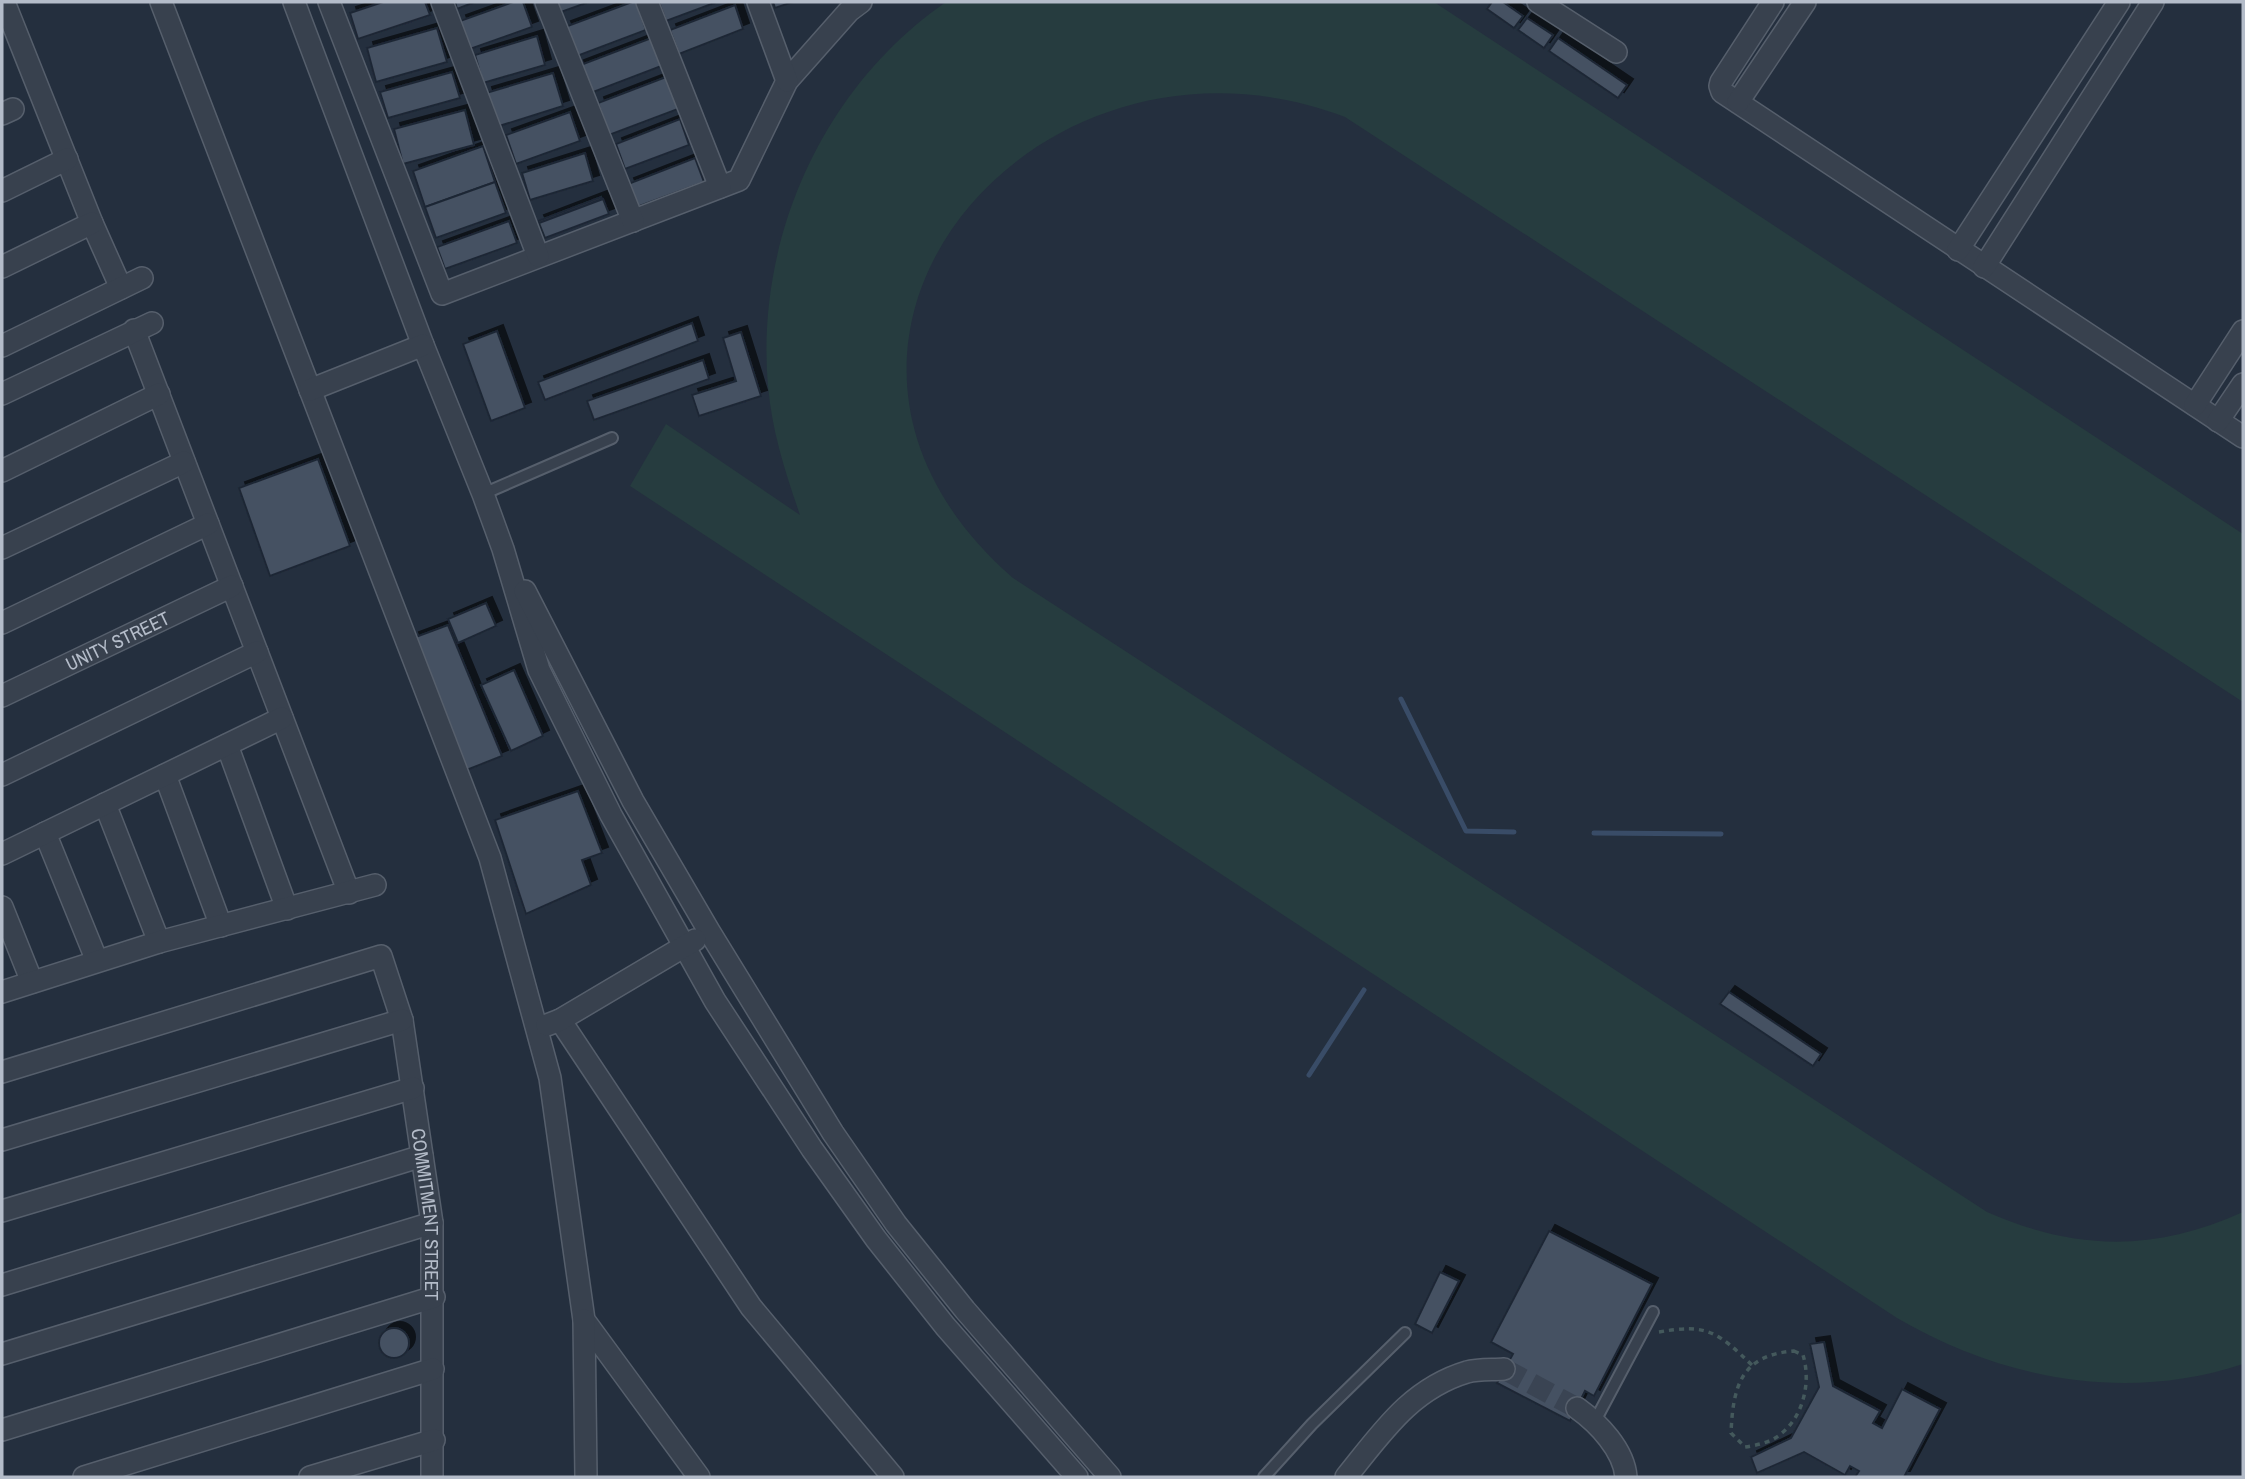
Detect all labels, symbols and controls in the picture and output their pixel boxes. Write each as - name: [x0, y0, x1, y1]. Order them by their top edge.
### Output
- street label: UNITY STREET: [61, 605, 174, 677]
- street label: COMMITMENT STREET: [405, 1127, 445, 1301]

